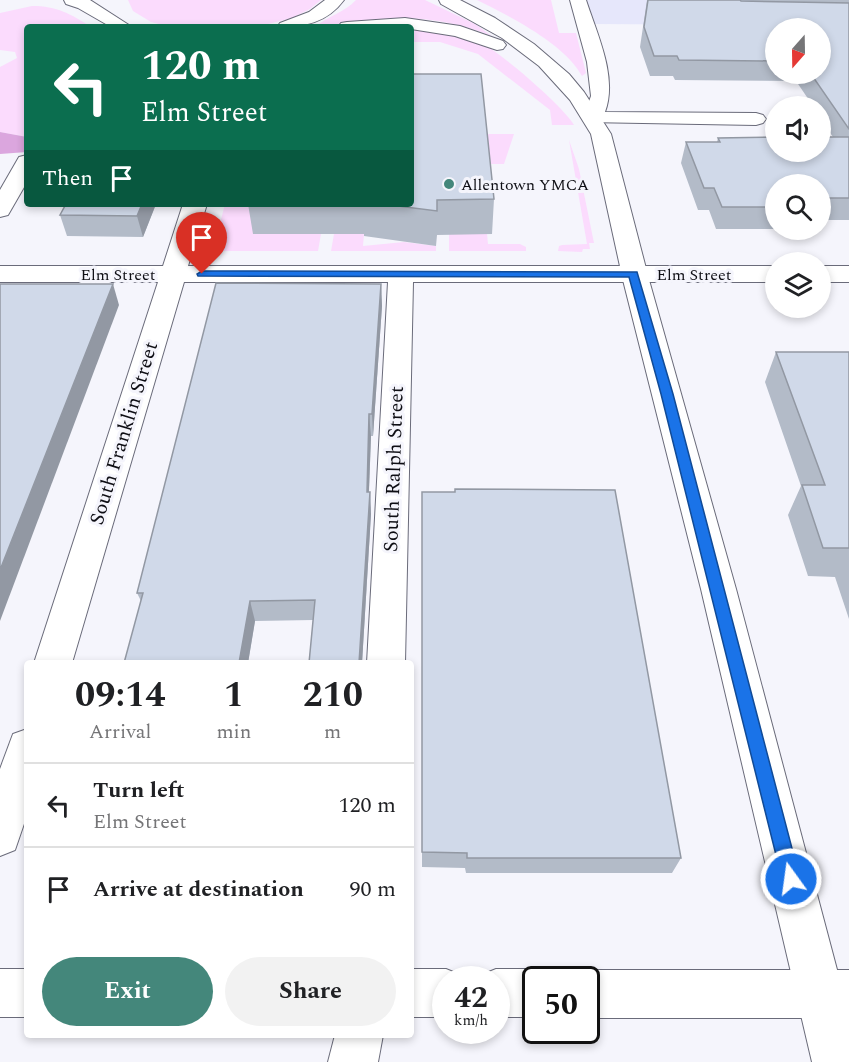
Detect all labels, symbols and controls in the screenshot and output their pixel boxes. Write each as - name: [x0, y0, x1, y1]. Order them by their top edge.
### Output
- north arrow: [765, 18, 831, 84]
- map controls: [765, 18, 831, 318]
- text: 120 m: [141, 35, 260, 98]
- icon: left: [42, 48, 120, 126]
- text: Elm Street: [141, 92, 267, 134]
- button: sound: [765, 96, 831, 162]
- text: Then: [42, 162, 93, 195]
- icon: arrive: [105, 162, 138, 195]
- place label: Allentown YMCA: [461, 173, 589, 197]
- button: search: [765, 174, 831, 240]
- marker: Allentown YMCA: [442, 177, 456, 191]
- pin: [176, 212, 227, 274]
- icon: arrive: [185, 221, 218, 254]
- button: layers: [765, 252, 831, 318]
- street label: Elm Street: [81, 263, 156, 287]
- street label: Elm Street: [657, 263, 732, 287]
- street label: South Franklin Street: [82, 338, 166, 529]
- street label: South Ralph Street: [376, 385, 412, 553]
- text: 09:14: [75, 668, 165, 723]
- text: 1: [224, 668, 244, 723]
- text: 210: [302, 668, 363, 723]
- text: Arrival: [89, 717, 151, 747]
- text: min: [216, 717, 251, 747]
- text: m: [324, 717, 341, 747]
- text: Turn left: [93, 774, 185, 807]
- icon: left: [42, 789, 75, 822]
- text: 120 m: [339, 789, 396, 822]
- text: Elm Street: [93, 807, 187, 837]
- position arrow: [759, 847, 823, 911]
- icon: arrive: [42, 873, 75, 906]
- text: Arrive at destination: [93, 873, 304, 906]
- text: 90 m: [350, 873, 396, 906]
- button: Exit: [42, 957, 213, 1026]
- button: Share: [225, 957, 396, 1026]
- speed limit sign: 50: [522, 966, 600, 1044]
- text: 42: [454, 975, 488, 1021]
- text: km/h: [454, 1009, 488, 1032]

